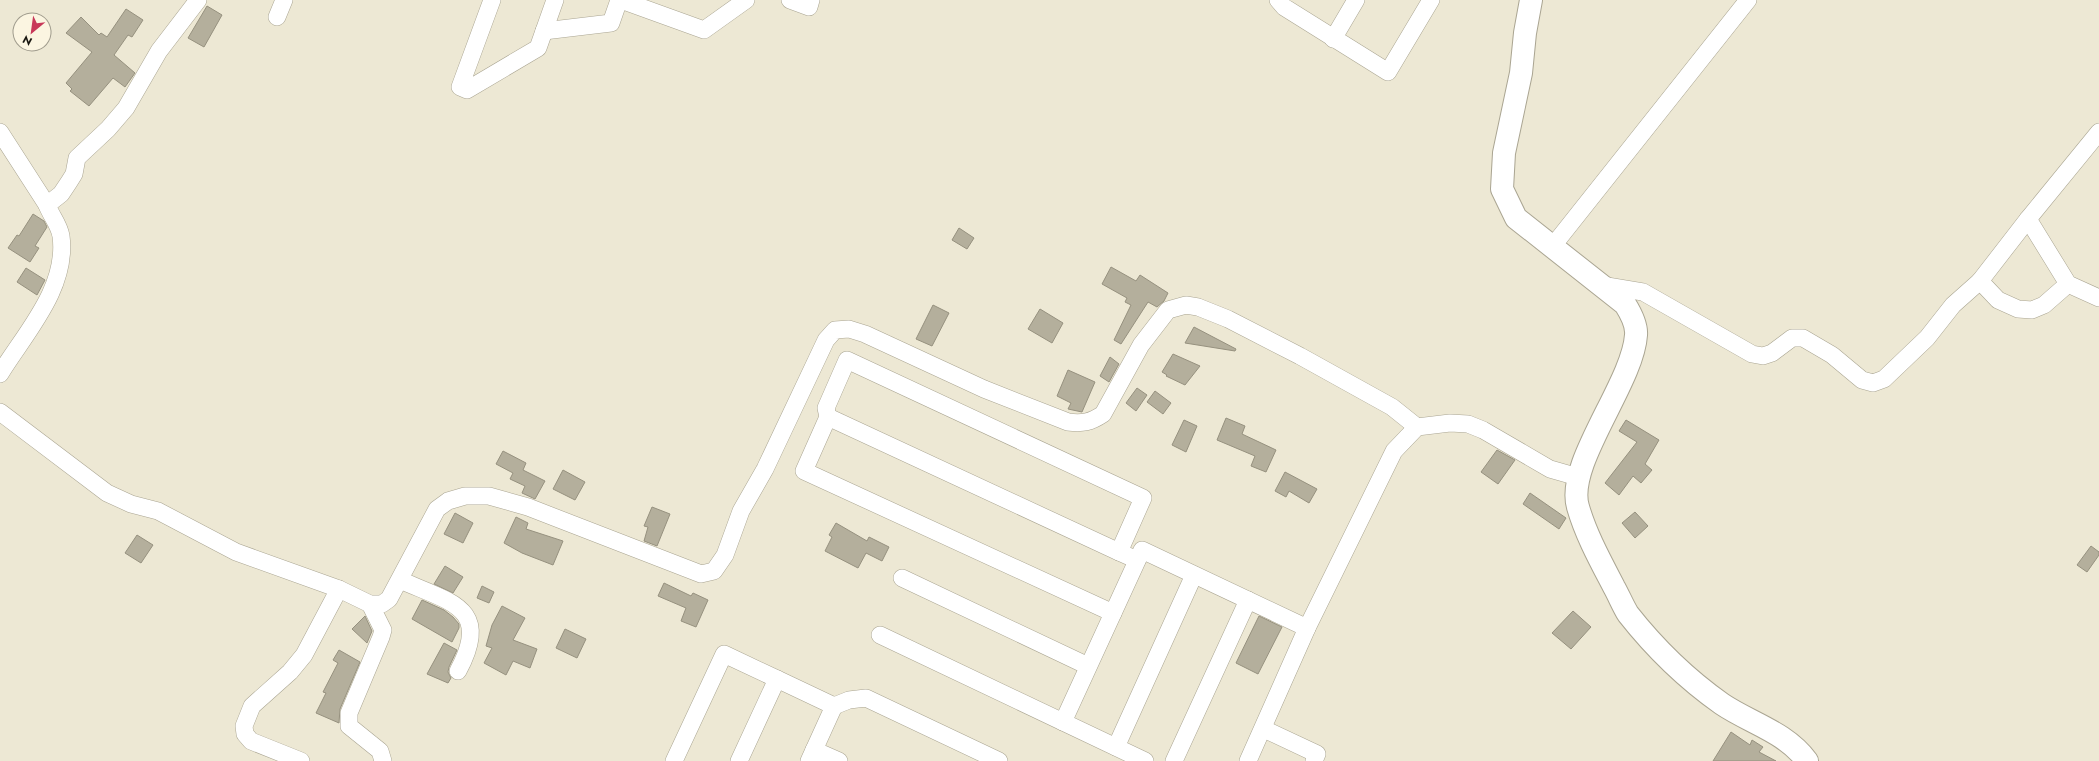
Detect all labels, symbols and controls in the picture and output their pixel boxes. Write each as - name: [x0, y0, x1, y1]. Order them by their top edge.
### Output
- north arrow: [12, 12, 52, 52]
- text: N: [19, 32, 35, 50]

